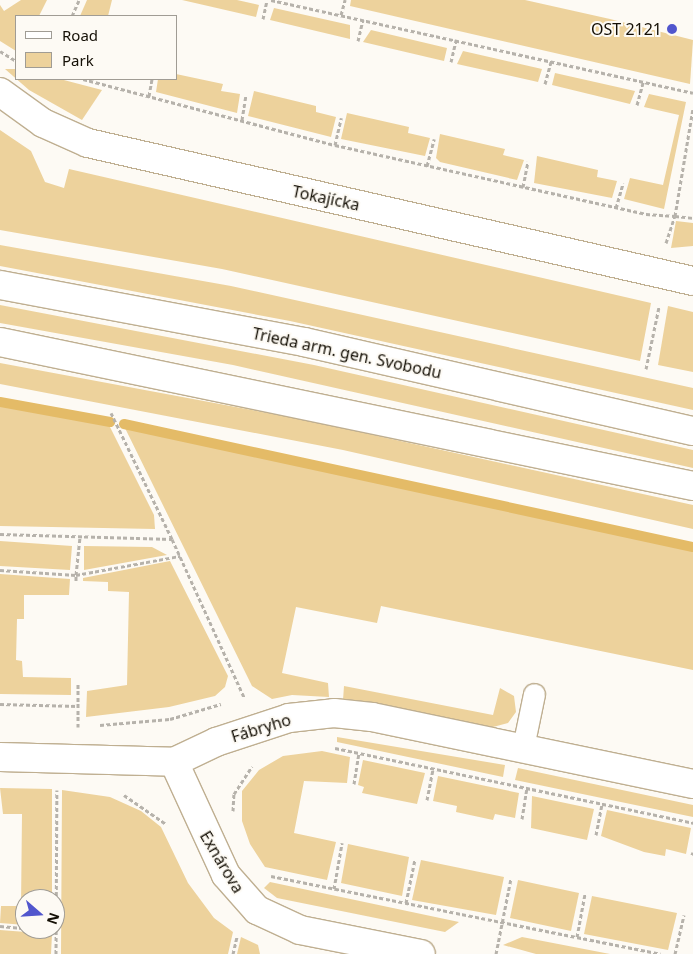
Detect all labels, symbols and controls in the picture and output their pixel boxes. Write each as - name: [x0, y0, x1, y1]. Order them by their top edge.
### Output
- legend: [15, 15, 178, 80]
- place label: OST 2121: [591, 19, 662, 39]
- marker: OST 2121: [666, 23, 678, 35]
- text: Road: [62, 25, 98, 45]
- text: Park: [62, 50, 94, 70]
- street label: Tokajícka: [291, 181, 361, 215]
- street label: Trieda arm. gen. Svobodu: [251, 324, 443, 382]
- street label: Fábryho: [229, 710, 293, 746]
- street label: Exnárova: [196, 827, 248, 897]
- north arrow: [15, 889, 65, 939]
- text: N: [43, 910, 65, 927]

